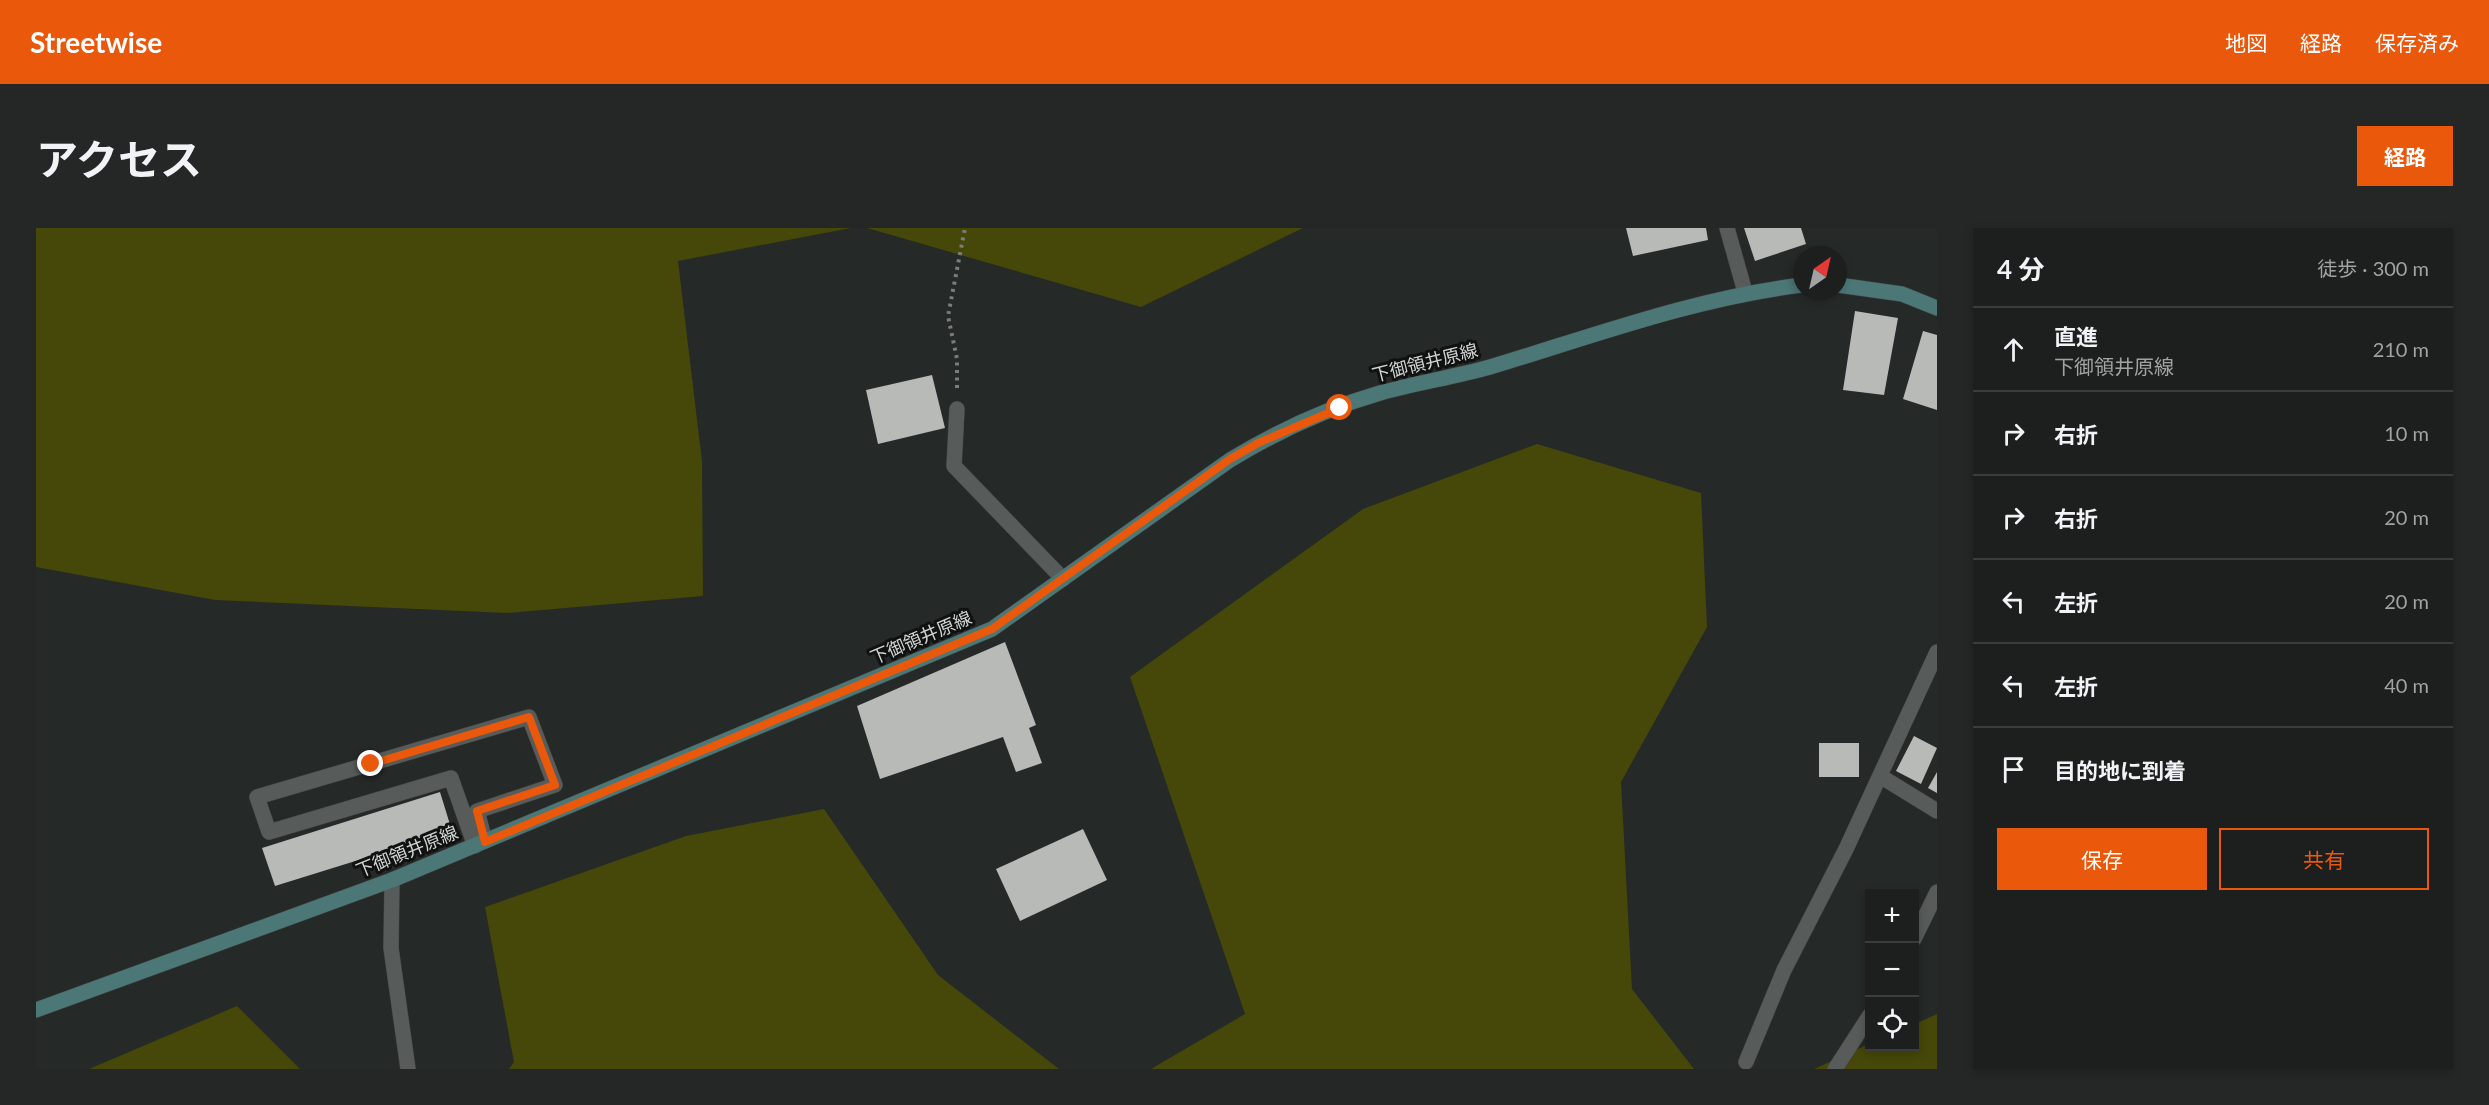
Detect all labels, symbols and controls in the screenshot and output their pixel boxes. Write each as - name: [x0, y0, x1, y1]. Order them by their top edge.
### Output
- text: Streetwise: [30, 25, 162, 59]
- text: 地図: [2225, 30, 2267, 55]
- text: 経路: [2300, 30, 2342, 55]
- text: 保存済み: [2375, 30, 2459, 55]
- button: 経路: [2357, 126, 2453, 186]
- text: アクセス: [36, 134, 202, 184]
- north arrow: [1793, 246, 1847, 300]
- text: 4 分: [1997, 253, 2044, 285]
- text: 徒歩 · 300 m: [2317, 256, 2429, 280]
- text: 直進: [2054, 323, 2098, 350]
- icon: ahead: [1997, 333, 2030, 366]
- text: 210 m: [2373, 337, 2429, 361]
- street label: 下御領井原線: [1370, 338, 1480, 386]
- text: 下御領井原線: [2054, 354, 2174, 378]
- route start: [1326, 394, 1352, 420]
- icon: right: [1997, 417, 2030, 450]
- text: 右折: [2054, 421, 2098, 448]
- text: 10 m: [2384, 421, 2429, 445]
- icon: right: [1997, 501, 2030, 534]
- text: 右折: [2054, 505, 2098, 532]
- text: 20 m: [2384, 505, 2429, 529]
- icon: left: [1997, 585, 2030, 618]
- text: 左折: [2054, 589, 2098, 616]
- text: 20 m: [2384, 589, 2429, 613]
- street label: 下御領井原線: [867, 606, 975, 668]
- icon: left: [1997, 669, 2030, 702]
- text: 左折: [2054, 673, 2098, 700]
- text: 40 m: [2384, 673, 2429, 697]
- route end: [357, 750, 383, 776]
- icon: arrive: [1997, 753, 2030, 786]
- text: 目的地に到着: [2054, 757, 2186, 784]
- street label: 下御領井原線: [352, 821, 461, 882]
- button: 保存: [1997, 828, 2207, 890]
- button: 共有: [2219, 828, 2429, 890]
- map controls: [1865, 889, 1919, 1051]
- button: +: [1865, 889, 1919, 943]
- button: −: [1865, 943, 1919, 997]
- button: locate: [1865, 997, 1919, 1051]

